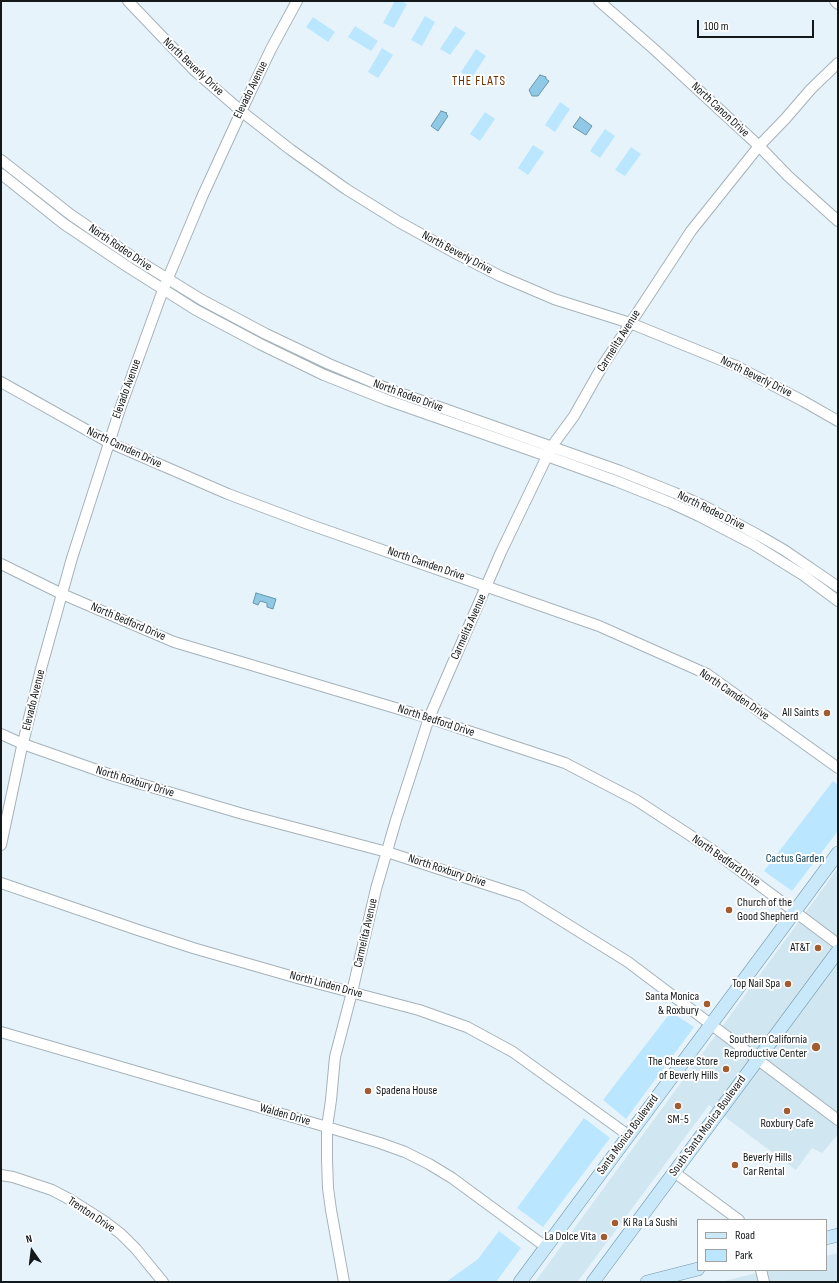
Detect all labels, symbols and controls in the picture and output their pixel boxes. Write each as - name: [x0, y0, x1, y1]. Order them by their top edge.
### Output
- scale bar: [699, 12, 816, 38]
- text: 100 m: [704, 19, 729, 34]
- street label: North Beverly Drive: [160, 35, 226, 99]
- street label: Elevado Avenue: [231, 59, 271, 121]
- district label: THE FLATS: [452, 74, 506, 90]
- street label: North Canon Drive: [688, 80, 752, 140]
- street label: North Rodeo Drive: [86, 221, 154, 275]
- street label: North Beverly Drive: [419, 228, 495, 278]
- street label: Carmelita Avenue: [594, 307, 644, 375]
- street label: North Beverly Drive: [718, 353, 794, 401]
- street label: Elevado Avenue: [110, 357, 144, 421]
- street label: North Rodeo Drive: [371, 377, 445, 415]
- street label: North Camden Drive: [84, 424, 164, 472]
- street label: North Rodeo Drive: [675, 488, 747, 534]
- street label: North Camden Drive: [385, 544, 467, 584]
- street label: Carmelita Avenue: [448, 592, 490, 662]
- street label: North Bedford Drive: [88, 600, 168, 644]
- street label: North Camden Drive: [696, 666, 772, 724]
- street label: Elevado Avenue: [19, 668, 49, 732]
- street label: North Bedford Drive: [396, 702, 476, 740]
- place label: All Saints: [782, 706, 819, 720]
- marker: All Saints: [822, 708, 832, 718]
- street label: North Roxbury Drive: [94, 763, 176, 801]
- street label: North Bedford Drive: [689, 832, 763, 890]
- street label: North Roxbury Drive: [406, 852, 488, 890]
- park label: Cactus Garden: [766, 852, 824, 866]
- place label: Church of the Good Shepherd: [737, 896, 798, 924]
- street label: Carmelita Avenue: [351, 897, 381, 969]
- marker: Church of the Good Shepherd: [724, 905, 734, 915]
- place label: AT&T: [790, 941, 810, 955]
- marker: AT&T: [813, 943, 823, 953]
- street label: North Linden Drive: [288, 968, 364, 1002]
- place label: Top Nail Spa: [732, 977, 780, 991]
- marker: Top Nail Spa: [783, 979, 793, 989]
- place label: Santa Monica & Roxbury: [645, 990, 699, 1018]
- marker: Santa Monica & Roxbury: [702, 999, 712, 1009]
- place label: Southern California Reproductive Center: [724, 1033, 807, 1061]
- marker: Southern California Reproductive Center: [810, 1041, 822, 1053]
- place label: The Cheese Store of Beverly Hills: [648, 1055, 718, 1083]
- marker: The Cheese Store of Beverly Hills: [721, 1064, 731, 1074]
- street label: South Santa Monica Boulevard: [667, 1073, 749, 1179]
- place label: Spadena House: [376, 1084, 437, 1098]
- marker: Spadena House: [363, 1086, 373, 1096]
- street label: Santa Monica Boulevard: [594, 1092, 662, 1178]
- street label: Walden Drive: [258, 1101, 312, 1129]
- marker: SM-5: [673, 1101, 683, 1111]
- marker: Roxbury Cafe: [782, 1106, 792, 1116]
- place label: SM-5: [667, 1113, 689, 1127]
- place label: Roxbury Cafe: [760, 1117, 814, 1131]
- place label: Beverly Hills Car Rental: [743, 1151, 792, 1179]
- marker: Beverly Hills Car Rental: [730, 1160, 740, 1170]
- street label: Trenton Drive: [65, 1194, 117, 1236]
- place label: Ki Ra La Sushi: [623, 1216, 677, 1230]
- marker: Ki Ra La Sushi: [610, 1218, 620, 1228]
- legend: [697, 1219, 827, 1271]
- text: Road: [735, 1228, 755, 1243]
- place label: La Dolce Vita: [545, 1230, 596, 1244]
- north arrow: [12, 1231, 52, 1271]
- text: N: [25, 1232, 33, 1246]
- marker: La Dolce Vita: [599, 1232, 609, 1242]
- text: Park: [735, 1248, 753, 1263]

